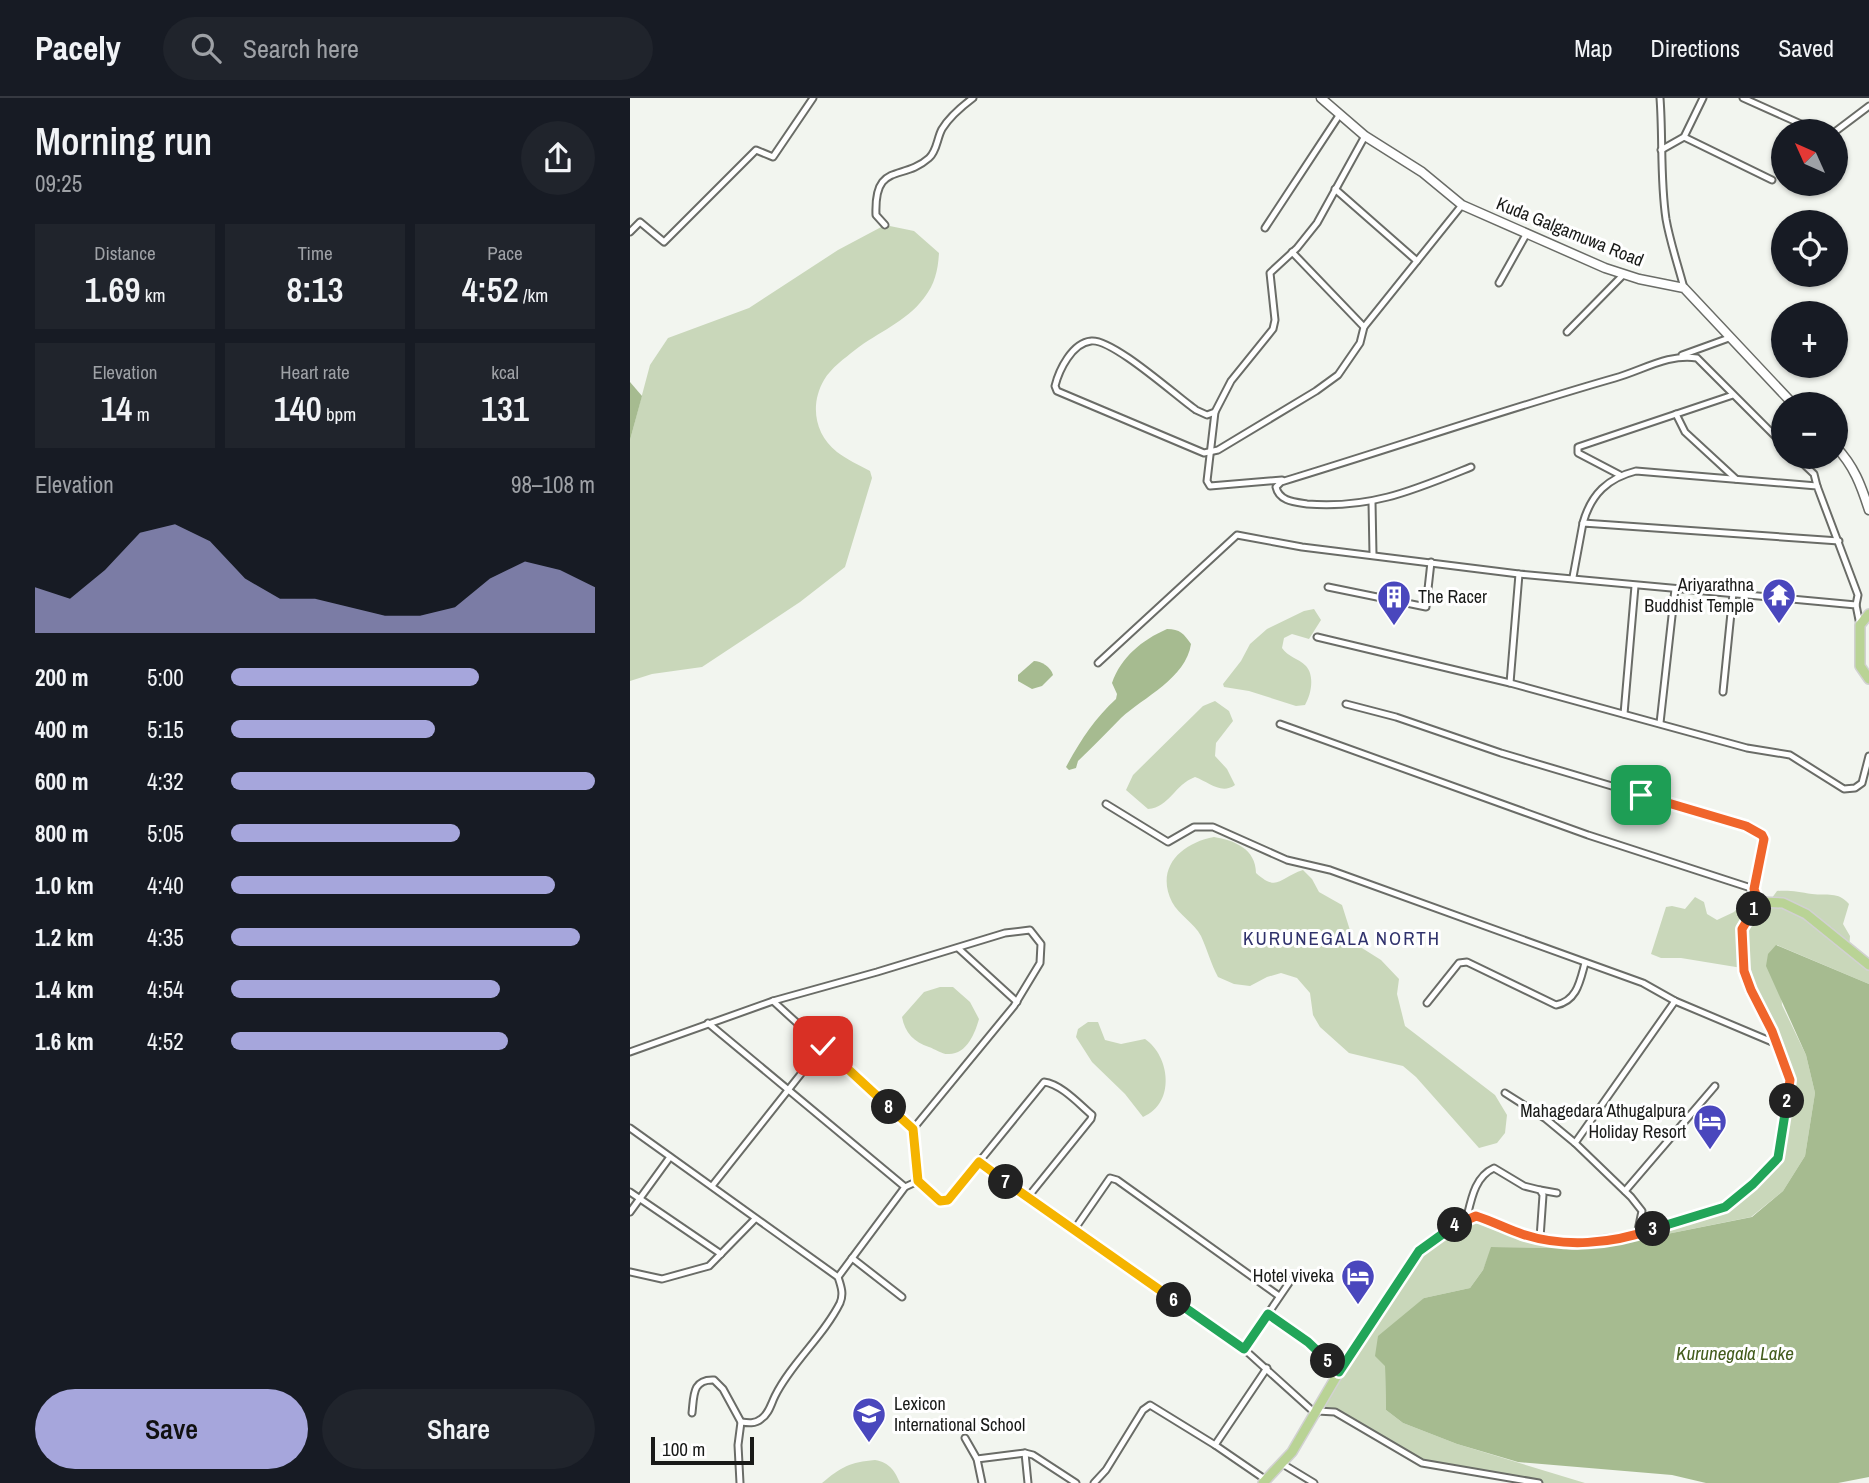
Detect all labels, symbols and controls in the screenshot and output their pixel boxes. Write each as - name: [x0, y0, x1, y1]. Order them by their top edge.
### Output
- search box: [163, 17, 653, 80]
- text: Pacely: [35, 26, 121, 70]
- icon: search: [187, 29, 225, 67]
- text: Search here: [243, 31, 359, 66]
- text: Map: [1574, 32, 1612, 64]
- text: Directions: [1650, 32, 1740, 64]
- text: Saved: [1778, 32, 1834, 64]
- text: Morning run: [35, 116, 212, 167]
- north arrow: [1771, 119, 1848, 196]
- map controls: [1771, 119, 1848, 469]
- button: share: [521, 121, 595, 195]
- text: 09:25: [35, 168, 82, 199]
- street label: Kuda Galgamuwa Road: [1493, 191, 1648, 272]
- button: locate: [1771, 210, 1848, 287]
- text: Distance: [94, 240, 156, 266]
- text: Time: [297, 240, 333, 266]
- text: Pace: [487, 240, 523, 266]
- text: 1.69: [85, 266, 140, 313]
- text: 8:13: [287, 266, 343, 313]
- text: 4:52: [462, 266, 519, 313]
- text: km: [140, 282, 165, 308]
- text: /km: [519, 282, 548, 308]
- button: +: [1771, 301, 1848, 378]
- text: Elevation: [93, 359, 157, 385]
- text: Heart rate: [280, 359, 350, 385]
- text: kcal: [491, 359, 519, 385]
- text: 14: [100, 385, 132, 432]
- text: 140: [274, 385, 322, 432]
- text: 131: [481, 385, 529, 432]
- button: −: [1771, 392, 1848, 469]
- text: m: [132, 401, 150, 427]
- text: bpm: [322, 401, 356, 427]
- text: Elevation: [35, 469, 114, 500]
- text: 98–108 m: [511, 469, 595, 500]
- place label: Ariyarathna Buddhist Temple: [1644, 572, 1754, 618]
- temple icon: Ariyarathna Buddhist Temple: [1760, 576, 1798, 625]
- building icon: The Racer: [1375, 578, 1413, 627]
- place label: The Racer: [1418, 584, 1487, 609]
- text: 200 m: [35, 662, 88, 693]
- text: 5:00: [147, 662, 184, 693]
- text: 400 m: [35, 714, 88, 745]
- text: 5:15: [147, 714, 184, 745]
- pin: [1611, 765, 1671, 825]
- text: 600 m: [35, 766, 88, 797]
- text: 4:32: [147, 766, 184, 797]
- icon: arrive: [1622, 776, 1660, 814]
- text: 800 m: [35, 818, 88, 849]
- text: 5:05: [147, 818, 184, 849]
- text: 1.0 km: [35, 870, 94, 901]
- text: 4:40: [147, 870, 184, 901]
- pin: 1: [1736, 892, 1772, 926]
- text: 1: [1749, 895, 1758, 921]
- text: 1.2 km: [35, 922, 94, 953]
- text: 4:35: [147, 922, 184, 953]
- district label: KURUNEGALA NORTH: [1243, 925, 1441, 951]
- text: 1.4 km: [35, 974, 94, 1005]
- text: 4:54: [147, 974, 184, 1005]
- pin: [793, 1016, 853, 1076]
- text: 1.6 km: [35, 1026, 94, 1057]
- text: 4:52: [147, 1026, 184, 1057]
- icon: check: [804, 1027, 842, 1065]
- pin: 2: [1770, 1084, 1804, 1118]
- text: 2: [1782, 1087, 1791, 1113]
- pin: 8: [872, 1090, 906, 1124]
- text: 8: [884, 1093, 893, 1119]
- place label: Mahagedara Athugalpura Holiday Resort: [1520, 1098, 1686, 1144]
- hotel icon: Mahagedara Athugalpura Holiday Resort: [1691, 1102, 1729, 1151]
- pin: 7: [988, 1164, 1024, 1200]
- text: 7: [1001, 1168, 1010, 1194]
- pin: 4: [1438, 1208, 1472, 1242]
- text: 4: [1450, 1211, 1459, 1237]
- pin: 3: [1636, 1212, 1670, 1246]
- text: 3: [1648, 1215, 1657, 1241]
- hotel icon: Hotel viveka: [1339, 1257, 1377, 1306]
- place label: Hotel viveka: [1253, 1263, 1334, 1288]
- pin: 6: [1156, 1282, 1192, 1318]
- text: 6: [1169, 1286, 1178, 1312]
- water label: Kurunegala Lake: [1676, 1340, 1794, 1366]
- pin: 5: [1310, 1344, 1346, 1378]
- text: 5: [1323, 1347, 1332, 1373]
- button: Save: [35, 1389, 308, 1469]
- button: Share: [322, 1389, 595, 1469]
- place label: Lexicon International School: [894, 1391, 1025, 1437]
- school or university icon: Lexicon International School: [850, 1395, 888, 1444]
- scale bar: [651, 1434, 754, 1466]
- text: 100 m: [662, 1436, 705, 1462]

